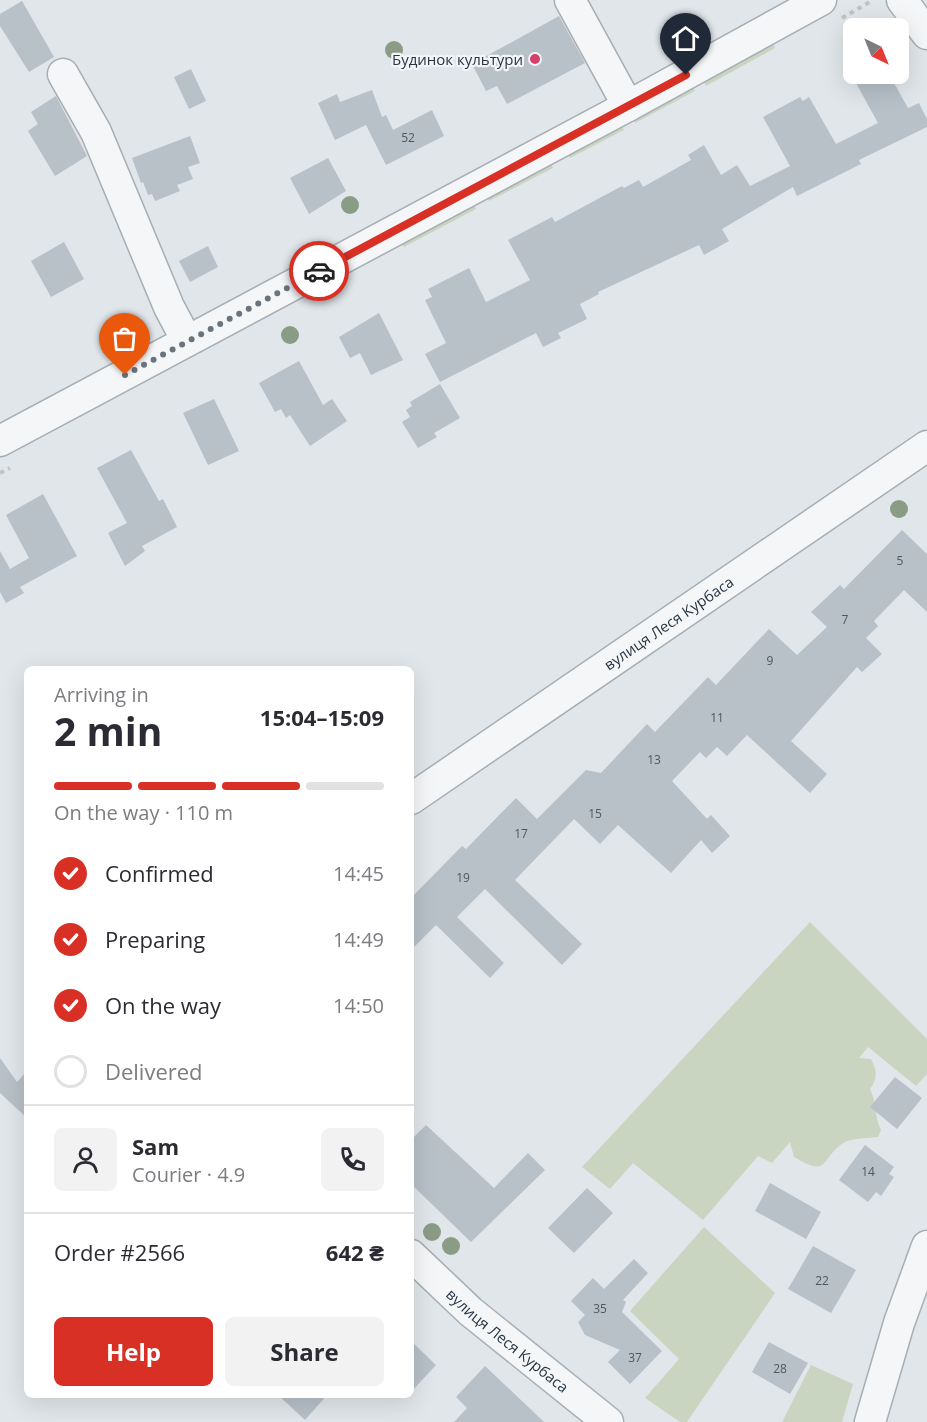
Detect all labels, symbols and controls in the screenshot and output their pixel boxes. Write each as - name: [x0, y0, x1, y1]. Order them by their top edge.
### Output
- pin: [660, 13, 711, 75]
- north arrow: [843, 18, 909, 84]
- map controls: [843, 18, 909, 84]
- icon: home: [669, 22, 702, 55]
- place label: Будинок культури: [392, 49, 523, 69]
- marker: Будинок культури: [528, 52, 542, 66]
- house number: 52: [401, 129, 415, 146]
- courier: [289, 241, 349, 301]
- icon: car: [303, 255, 336, 288]
- pin: [99, 313, 150, 375]
- icon: bag: [108, 322, 141, 355]
- house number: 5: [897, 552, 904, 569]
- street label: вулиця Леся Курбаса: [600, 571, 737, 674]
- house number: 7: [842, 611, 849, 628]
- house number: 9: [767, 652, 774, 669]
- text: Arriving in: [54, 681, 149, 708]
- text: 15:04–15:09: [260, 702, 384, 732]
- text: 2 min: [54, 704, 162, 757]
- house number: 11: [710, 709, 724, 726]
- house number: 13: [647, 751, 661, 768]
- text: On the way · 110 m: [54, 799, 233, 826]
- house number: 15: [588, 805, 602, 822]
- house number: 17: [514, 825, 528, 842]
- icon: check: [54, 857, 87, 890]
- text: Confirmed: [105, 858, 214, 888]
- text: 14:45: [333, 860, 384, 887]
- house number: 19: [456, 869, 470, 886]
- icon: check: [54, 923, 87, 956]
- text: Preparing: [105, 924, 205, 954]
- text: 14:49: [333, 926, 384, 953]
- icon: check: [54, 989, 87, 1022]
- text: On the way: [105, 990, 221, 1020]
- text: 14:50: [333, 992, 384, 1019]
- text: Delivered: [105, 1056, 203, 1086]
- button: person: [54, 1128, 117, 1191]
- button: phone: [321, 1128, 384, 1191]
- text: Sam: [132, 1131, 179, 1161]
- text: Courier · 4.9: [132, 1161, 245, 1188]
- house number: 14: [861, 1163, 875, 1180]
- text: Order #2566: [54, 1237, 185, 1267]
- text: 642 ₴: [326, 1237, 384, 1267]
- house number: 22: [815, 1272, 829, 1289]
- street label: вулиця Леся Курбаса: [442, 1284, 573, 1397]
- house number: 35: [593, 1300, 607, 1317]
- button: Help: [54, 1317, 213, 1386]
- button: Share: [225, 1317, 384, 1386]
- house number: 37: [628, 1349, 642, 1366]
- house number: 28: [773, 1360, 787, 1377]

